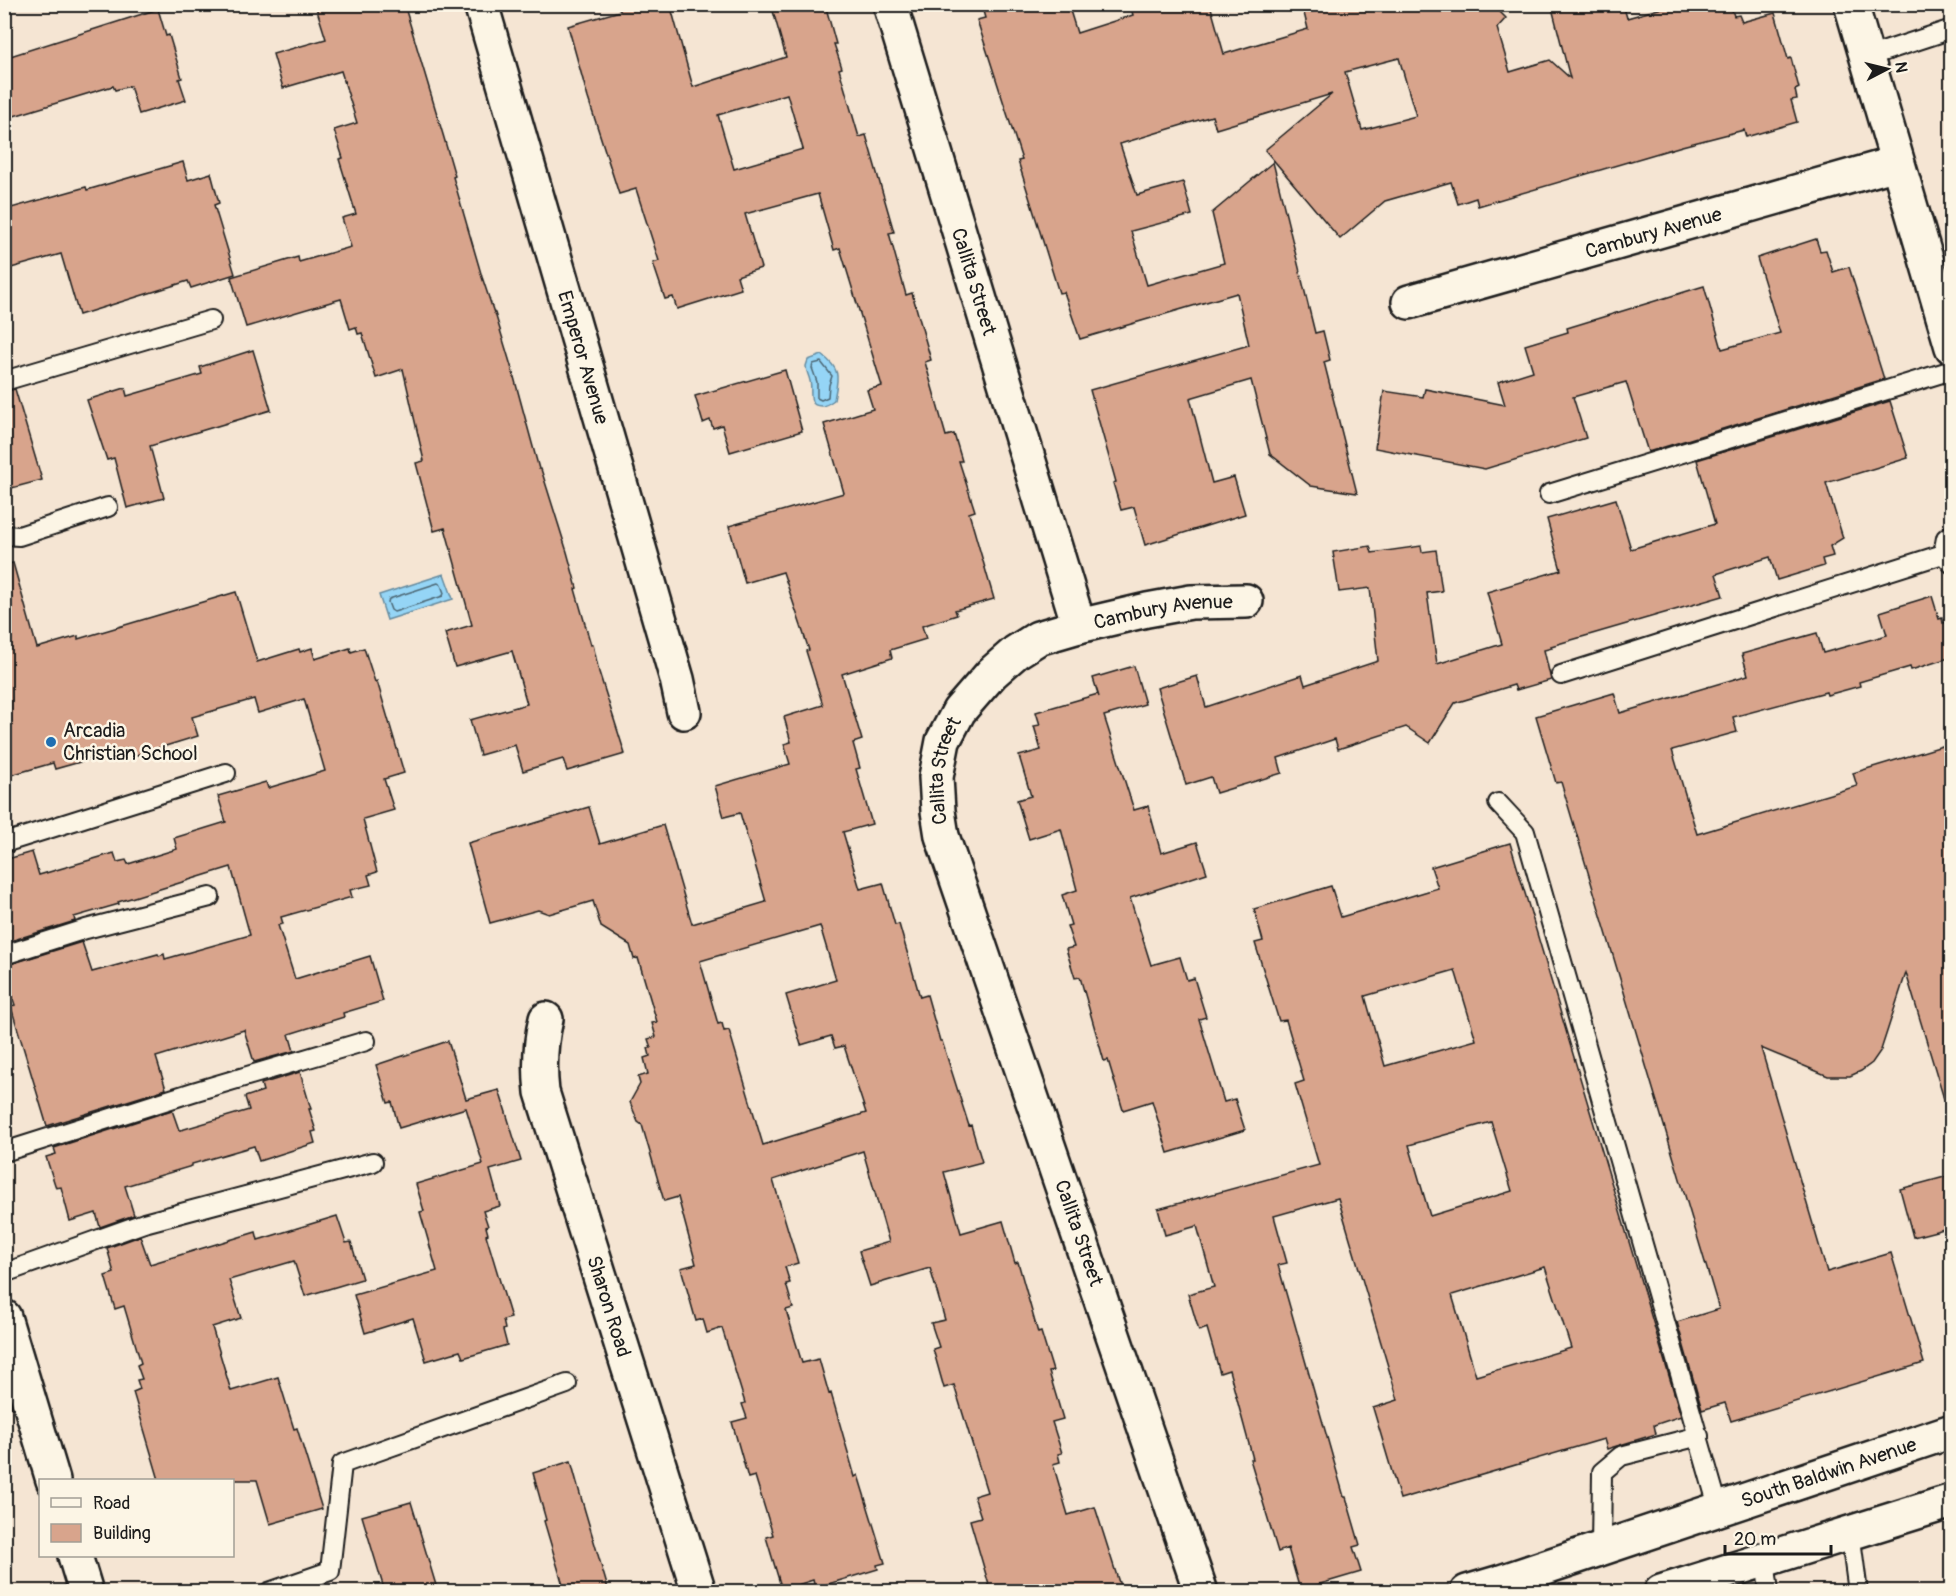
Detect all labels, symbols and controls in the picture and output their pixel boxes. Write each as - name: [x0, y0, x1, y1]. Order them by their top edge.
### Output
- north arrow: [1857, 39, 1917, 99]
- text: N: [1890, 61, 1912, 74]
- street label: Cambury Avenue: [1582, 201, 1725, 264]
- street label: Callita Street: [946, 225, 1003, 339]
- street label: Emperor Avenue: [552, 288, 615, 427]
- street label: Cambury Avenue: [1091, 589, 1233, 635]
- street label: Callita Street: [923, 711, 967, 827]
- place label: Arcadia Christian School: [63, 718, 198, 766]
- marker: Arcadia Christian School: [44, 735, 58, 749]
- street label: Callita Street: [1049, 1177, 1109, 1290]
- street label: Sharon Road: [582, 1252, 637, 1360]
- street label: South Baldwin Avenue: [1738, 1431, 1920, 1513]
- legend: [39, 1479, 234, 1557]
- text: Road: [93, 1492, 130, 1515]
- scale bar: [1725, 1518, 1832, 1556]
- text: Building: [93, 1522, 151, 1545]
- text: 20 m: [1734, 1528, 1776, 1551]

